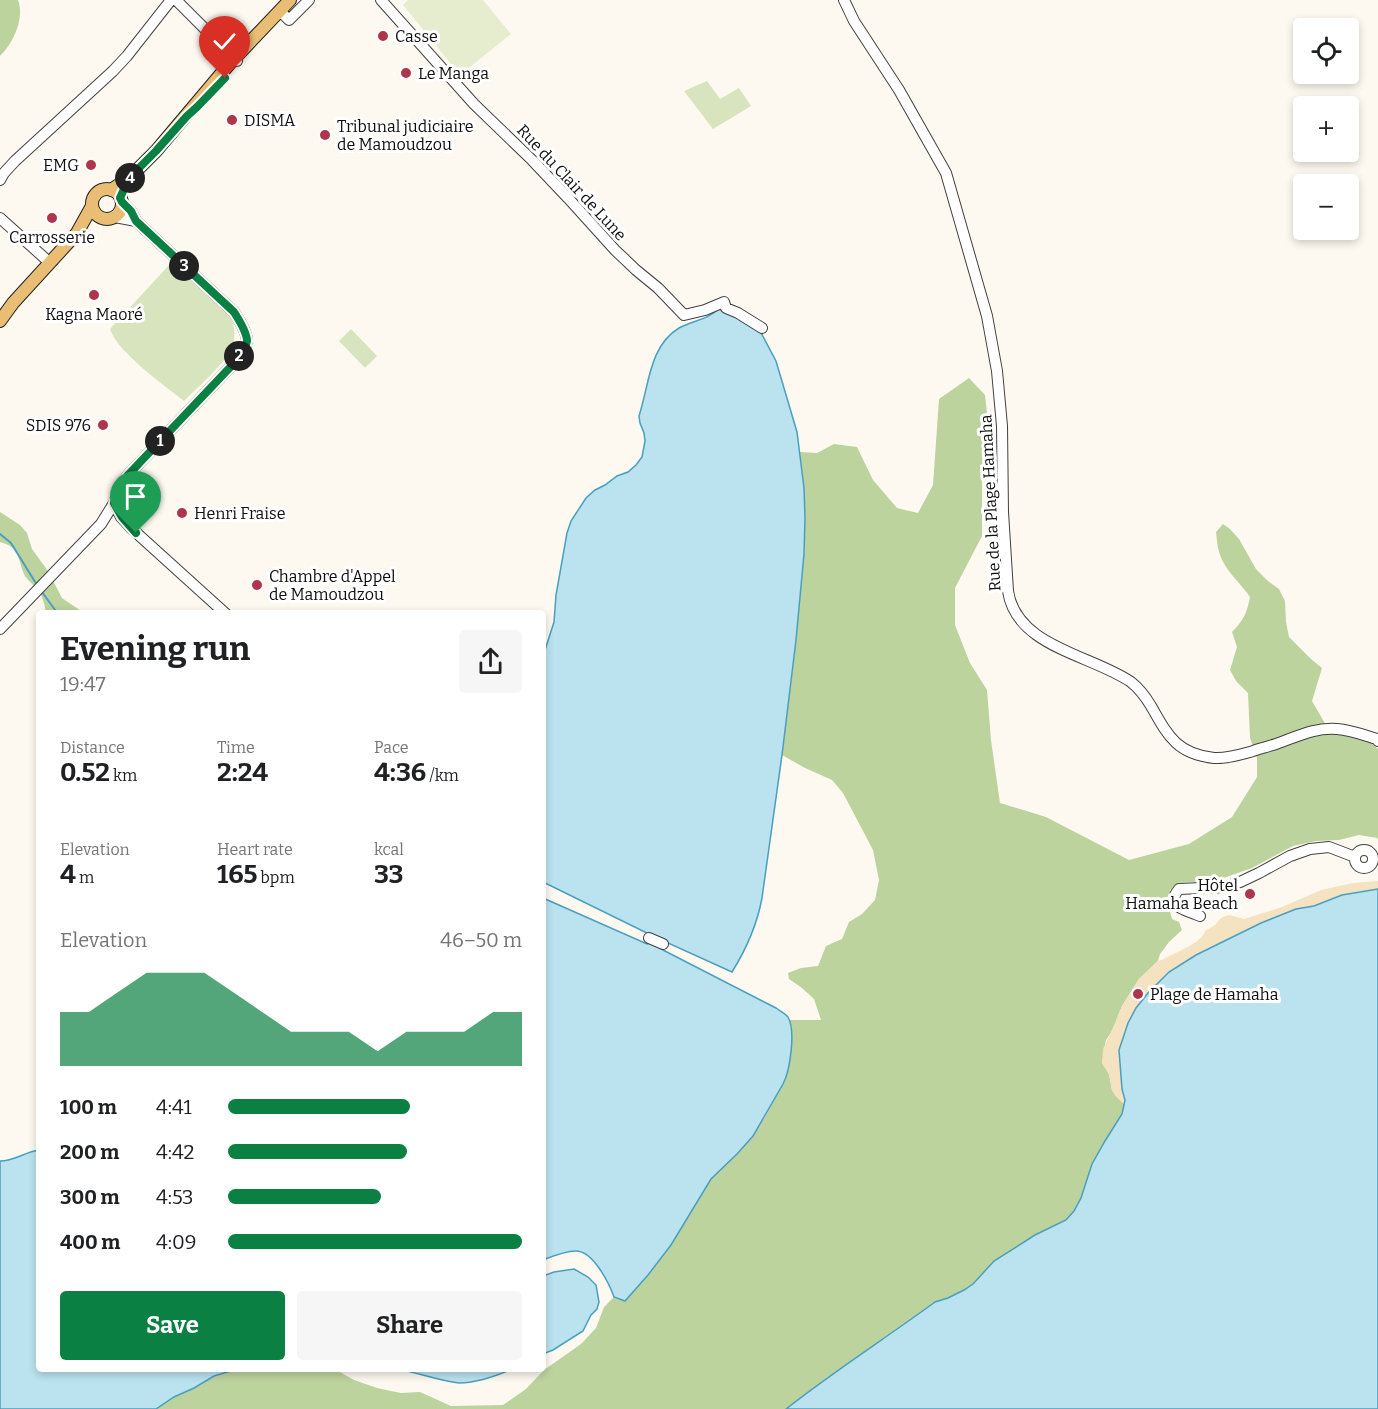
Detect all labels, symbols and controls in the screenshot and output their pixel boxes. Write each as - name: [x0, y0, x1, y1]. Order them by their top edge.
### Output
- pin: [199, 16, 250, 78]
- map controls: [1293, 18, 1359, 240]
- button: locate: [1293, 18, 1359, 84]
- icon: check: [208, 25, 241, 58]
- place label: Casse: [395, 27, 438, 46]
- marker: Casse: [376, 29, 390, 43]
- place label: Le Manga: [418, 64, 489, 83]
- marker: Le Manga: [399, 66, 413, 80]
- button: +: [1293, 96, 1359, 162]
- place label: DISMA: [244, 111, 296, 130]
- marker: DISMA: [225, 113, 239, 127]
- place label: Tribunal judiciaire de Mamoudzou: [337, 117, 474, 154]
- street label: Rue du Clair de Lune: [513, 120, 630, 244]
- marker: Tribunal judiciaire de Mamoudzou: [318, 128, 332, 142]
- place label: EMG: [43, 156, 79, 175]
- marker: EMG: [84, 158, 98, 172]
- pin: 4: [115, 163, 145, 193]
- text: 4: [125, 168, 135, 187]
- button: −: [1293, 174, 1359, 240]
- marker: Carrosserie: [45, 211, 59, 225]
- place label: Carrosserie: [9, 228, 95, 247]
- pin: 3: [169, 251, 199, 281]
- text: 3: [179, 256, 189, 275]
- marker: Kagna Maoré: [87, 288, 101, 302]
- place label: Kagna Maoré: [45, 305, 143, 324]
- pin: 2: [224, 341, 254, 371]
- text: 2: [234, 346, 244, 365]
- street label: Rue de la Plage Hamaha: [976, 414, 1005, 592]
- place label: SDIS 976: [26, 416, 91, 435]
- marker: SDIS 976: [96, 418, 110, 432]
- pin: 1: [145, 426, 175, 456]
- text: 1: [157, 431, 163, 450]
- pin: [110, 471, 161, 533]
- icon: arrive: [119, 480, 152, 513]
- place label: Henri Fraise: [194, 504, 285, 523]
- marker: Henri Fraise: [175, 506, 189, 520]
- place label: Chambre d'Appel de Mamoudzou: [269, 567, 396, 604]
- marker: Chambre d'Appel de Mamoudzou: [250, 578, 264, 592]
- text: Evening run: [60, 629, 250, 669]
- button: share: [459, 630, 522, 693]
- text: 19:47: [60, 672, 106, 696]
- text: Distance: [60, 738, 125, 757]
- text: Time: [217, 738, 255, 757]
- text: Pace: [374, 738, 409, 757]
- text: 0.52: [60, 757, 110, 788]
- text: 2:24: [217, 757, 268, 788]
- text: 4:36: [374, 757, 426, 788]
- text: km: [110, 766, 137, 785]
- text: /km: [426, 766, 459, 785]
- text: Elevation: [60, 840, 130, 859]
- text: Heart rate: [217, 840, 293, 859]
- text: kcal: [374, 840, 404, 859]
- text: 4: [60, 859, 76, 890]
- text: 165: [217, 859, 257, 890]
- text: 33: [374, 859, 404, 890]
- text: m: [76, 868, 94, 887]
- text: bpm: [257, 868, 295, 887]
- place label: Hôtel Hamaha Beach: [1125, 876, 1238, 913]
- marker: Hôtel Hamaha Beach: [1243, 887, 1257, 901]
- text: Elevation: [60, 928, 147, 952]
- text: 46–50 m: [440, 928, 522, 952]
- place label: Plage de Hamaha: [1150, 985, 1279, 1004]
- marker: Plage de Hamaha: [1131, 987, 1145, 1001]
- text: 100 m: [60, 1095, 117, 1119]
- text: 4:41: [156, 1095, 192, 1119]
- text: 200 m: [60, 1140, 119, 1164]
- text: 4:42: [156, 1140, 194, 1164]
- text: 300 m: [60, 1185, 120, 1209]
- text: 4:53: [156, 1185, 194, 1209]
- text: 400 m: [60, 1230, 120, 1254]
- text: 4:09: [156, 1230, 196, 1254]
- button: Save: [60, 1291, 285, 1360]
- button: Share: [297, 1291, 522, 1360]

